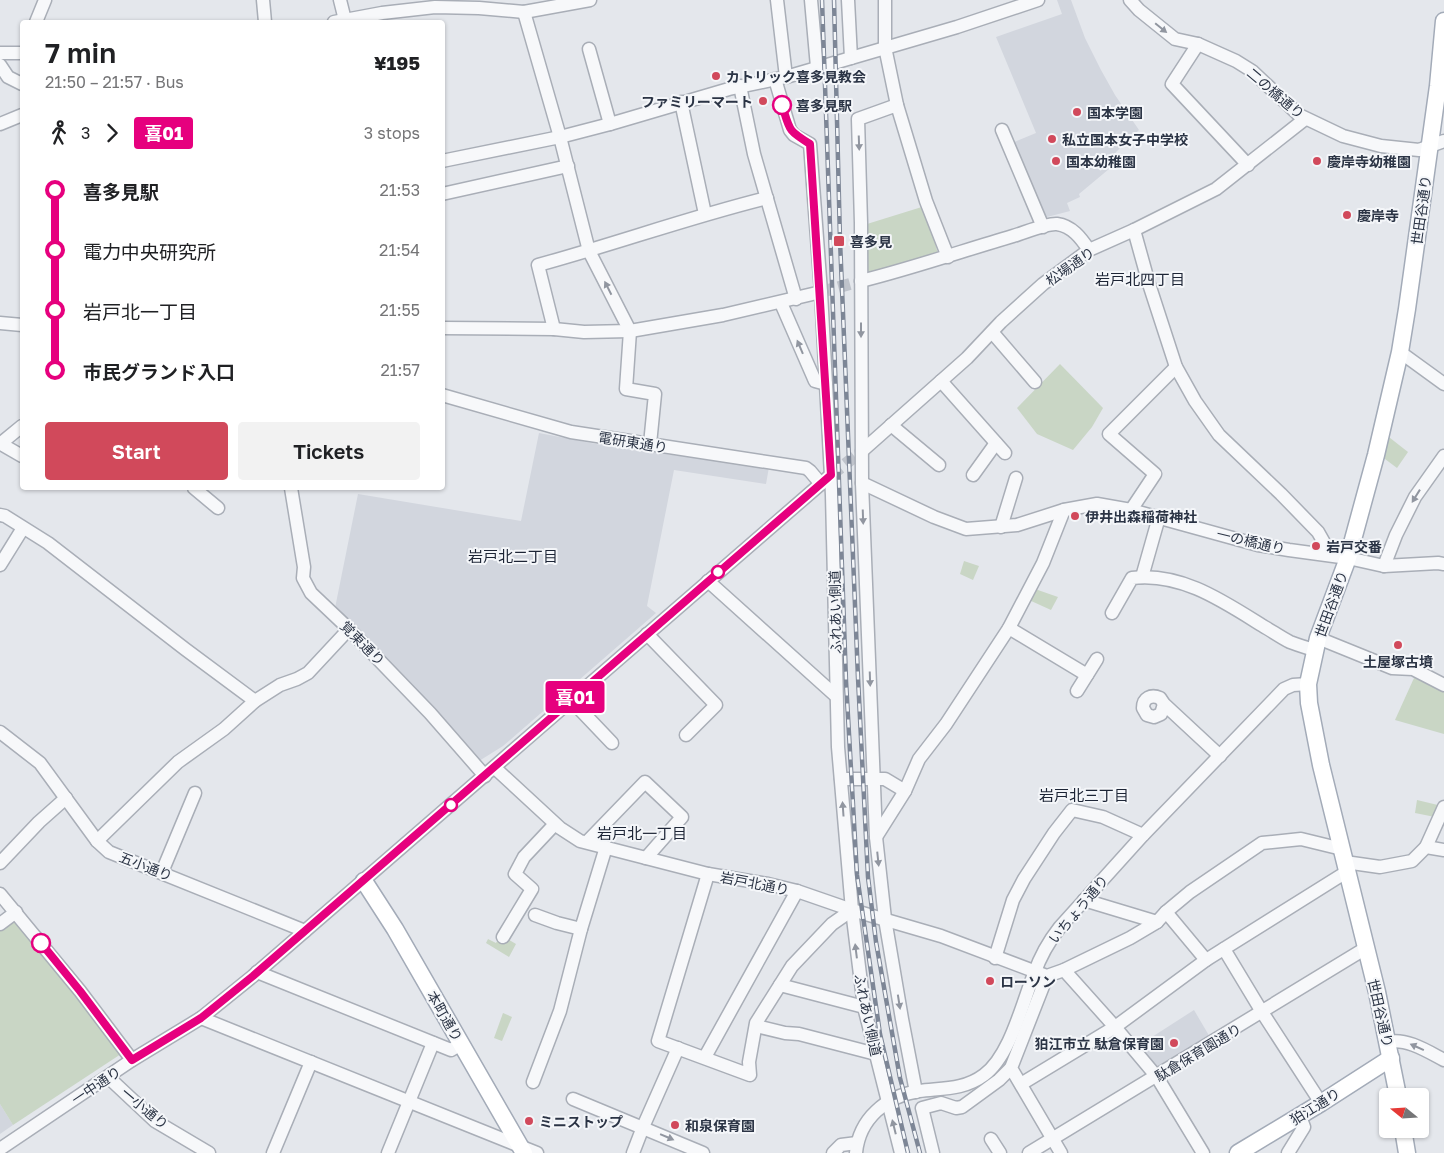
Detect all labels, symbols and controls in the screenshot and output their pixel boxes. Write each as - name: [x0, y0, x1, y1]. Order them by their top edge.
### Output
- one-way arrow: [1154, 22, 1167, 33]
- text: 7 min: [45, 36, 116, 69]
- text: ¥195: [374, 51, 420, 74]
- street label: 二の橋通り: [1244, 64, 1308, 122]
- place label: カトリック喜多見教会: [726, 68, 866, 85]
- marker: カトリック喜多見教会: [710, 70, 722, 82]
- text: 21:50 – 21:57 · Bus: [45, 72, 184, 92]
- place label: ファミリーマート: [641, 93, 753, 110]
- marker: ファミリーマート: [757, 95, 769, 107]
- marker: 喜多見駅: [772, 95, 792, 115]
- place label: 喜多見駅: [796, 97, 852, 114]
- place label: 国本学園: [1087, 104, 1143, 121]
- marker: 国本学園: [1071, 106, 1083, 118]
- icon: walk: [45, 119, 73, 147]
- icon: forward: [98, 119, 126, 147]
- text: 喜01: [144, 122, 183, 144]
- text: 3: [81, 123, 90, 143]
- text: 3 stops: [364, 123, 420, 143]
- place label: 私立国本女子中学校: [1062, 131, 1188, 148]
- marker: 私立国本女子中学校: [1046, 133, 1058, 145]
- one-way arrow: [855, 136, 863, 152]
- place label: 国本幼稚園: [1066, 153, 1136, 170]
- place label: 慶岸寺幼稚園: [1327, 153, 1411, 170]
- marker: 国本幼稚園: [1050, 155, 1062, 167]
- marker: 慶岸寺幼稚園: [1311, 155, 1323, 167]
- street label: 世田谷通り: [1408, 174, 1434, 246]
- text: 喜多見駅: [83, 180, 159, 203]
- text: 21:53: [380, 180, 420, 200]
- place label: 慶岸寺: [1357, 207, 1399, 224]
- marker: 慶岸寺: [1341, 209, 1353, 221]
- place label: 喜多見: [850, 233, 892, 250]
- marker: 喜多見: [832, 234, 846, 248]
- text: 電力中央研究所: [83, 240, 216, 263]
- text: 21:54: [379, 240, 420, 260]
- street label: 松場通り: [1042, 243, 1098, 289]
- district label: 岩戸北四丁目: [1095, 270, 1185, 288]
- one-way arrow: [604, 280, 612, 295]
- text: 岩戸北一丁目: [83, 300, 197, 323]
- text: 21:55: [380, 300, 420, 320]
- one-way arrow: [857, 322, 865, 338]
- one-way arrow: [796, 340, 804, 354]
- text: 市民グランド入口: [83, 360, 235, 383]
- text: 21:57: [380, 360, 420, 380]
- button: Start: [45, 422, 228, 480]
- button: Tickets: [238, 422, 420, 480]
- street label: 電研東通り: [597, 428, 669, 456]
- one-way arrow: [1412, 490, 1421, 503]
- place label: 伊井出森稲荷神社: [1085, 508, 1197, 525]
- one-way arrow: [860, 509, 868, 525]
- marker: 伊井出森稲荷神社: [1069, 510, 1081, 522]
- street label: 一の橋通り: [1215, 525, 1287, 557]
- place label: 岩戸交番: [1326, 538, 1382, 555]
- marker: 岩戸交番: [1310, 540, 1322, 552]
- district label: 岩戸北二丁目: [468, 547, 558, 565]
- unlabelled marker: [711, 565, 725, 579]
- street label: 世田谷通り: [1311, 568, 1351, 640]
- street label: ふれあい側道: [826, 570, 844, 654]
- street label: 覚東通り: [337, 617, 389, 669]
- marker: 土屋塚古墳: [1392, 639, 1404, 651]
- place label: 土屋塚古墳: [1363, 653, 1433, 670]
- one-way arrow: [866, 671, 874, 687]
- line badge: 喜01: [546, 681, 604, 713]
- text: 喜01: [556, 686, 594, 708]
- district label: 岩戸北三丁目: [1039, 786, 1129, 804]
- unlabelled marker: [444, 798, 458, 812]
- one-way arrow: [839, 801, 847, 817]
- district label: 岩戸北一丁目: [597, 824, 687, 842]
- street label: 五小通り: [117, 848, 175, 884]
- one-way arrow: [874, 851, 882, 867]
- street label: 岩戸北通り: [719, 868, 791, 898]
- street label: いちょう通り: [1044, 871, 1112, 947]
- unlabelled marker: [31, 933, 51, 953]
- one-way arrow: [852, 943, 860, 959]
- street label: ふれあい側道: [851, 972, 885, 1058]
- place label: ローソン: [1000, 973, 1056, 990]
- marker: ローソン: [984, 975, 996, 987]
- street label: 世田谷通り: [1365, 977, 1397, 1049]
- street label: 本町通り: [424, 988, 466, 1044]
- one-way arrow: [895, 994, 903, 1010]
- street label: 駄倉保育園通り: [1152, 1019, 1244, 1085]
- place label: 狛江市立 駄倉保育園: [1035, 1035, 1164, 1052]
- marker: 狛江市立 駄倉保育園: [1168, 1037, 1180, 1049]
- one-way arrow: [1410, 1043, 1424, 1051]
- street label: 一中通り: [68, 1062, 124, 1108]
- street label: 一小通り: [118, 1083, 172, 1133]
- street label: 狛江通り: [1287, 1084, 1343, 1128]
- north arrow: [1379, 1088, 1429, 1138]
- map controls: [1379, 1088, 1429, 1138]
- place label: ミニストップ: [539, 1113, 623, 1130]
- marker: ミニストップ: [523, 1115, 535, 1127]
- place label: 和泉保育園: [685, 1117, 755, 1134]
- marker: 和泉保育園: [669, 1119, 681, 1131]
- one-way arrow: [890, 1120, 898, 1135]
- one-way arrow: [660, 1134, 674, 1142]

